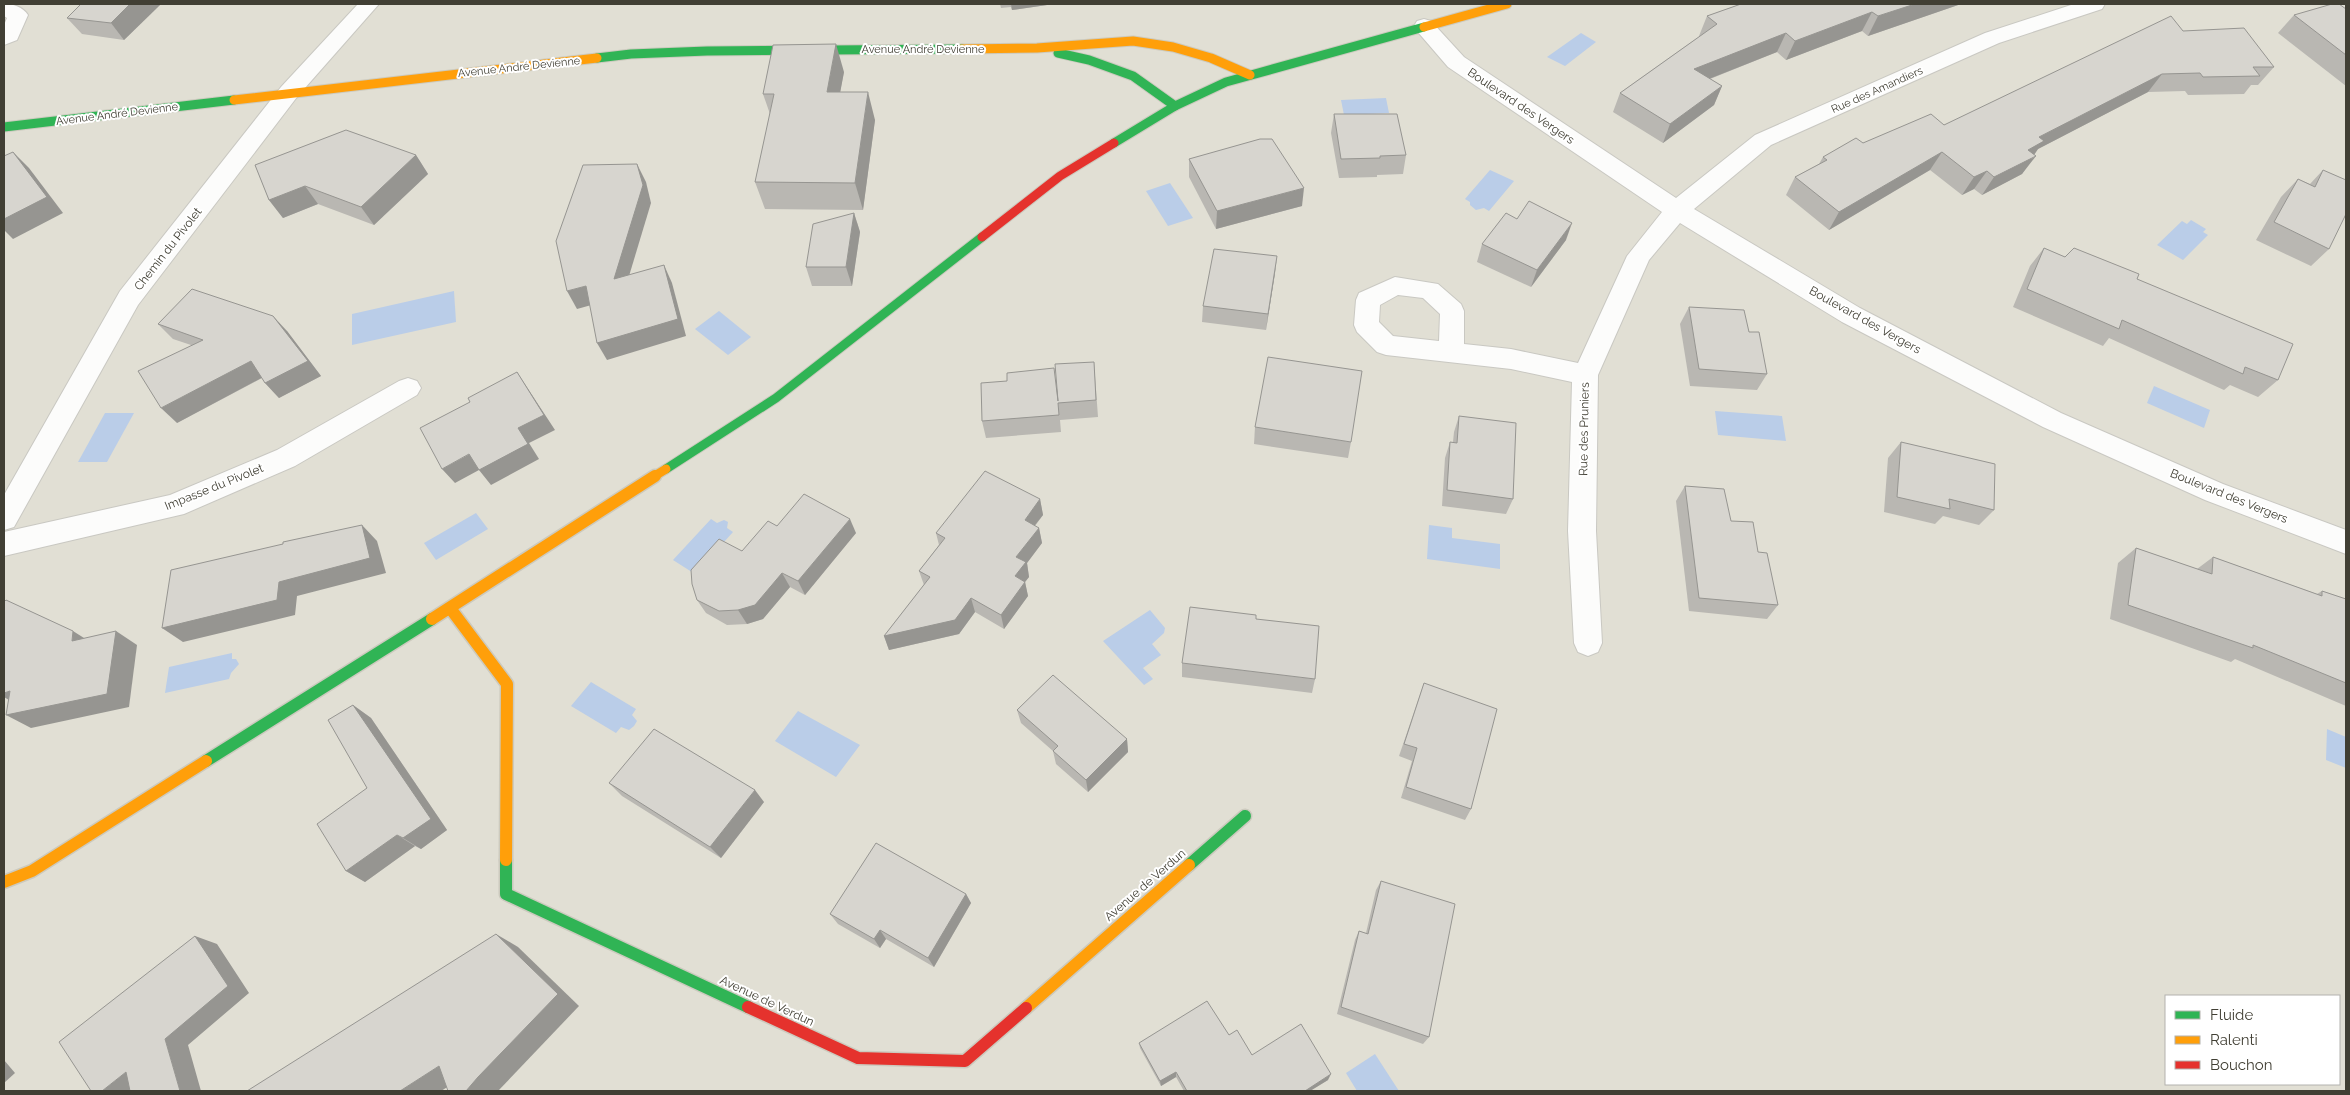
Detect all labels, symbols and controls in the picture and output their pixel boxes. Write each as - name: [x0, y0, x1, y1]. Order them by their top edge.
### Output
- street label: Avenue André Devienne: [862, 43, 985, 56]
- street label: Avenue André Devienne: [457, 54, 581, 80]
- street label: Rue des Amandiers: [1829, 64, 1925, 116]
- street label: Boulevard des Vergers: [1465, 65, 1577, 147]
- street label: Avenue André Devienne: [55, 100, 179, 128]
- street label: Chemin du Pivolet: [131, 205, 205, 293]
- street label: Boulevard des Vergers: [1807, 283, 1924, 357]
- street label: Rue des Pruniers: [1576, 382, 1592, 476]
- street label: Impasse du Pivolet: [163, 461, 265, 513]
- street label: Boulevard des Vergers: [2168, 466, 2290, 526]
- street label: Avenue de Verdun: [1102, 846, 1188, 924]
- street label: Avenue de Verdun: [718, 973, 816, 1029]
- legend: [2165, 995, 2340, 1085]
- text: Fluide: [2210, 1006, 2253, 1024]
- text: Ralenti: [2210, 1031, 2258, 1049]
- text: Bouchon: [2210, 1056, 2272, 1074]

